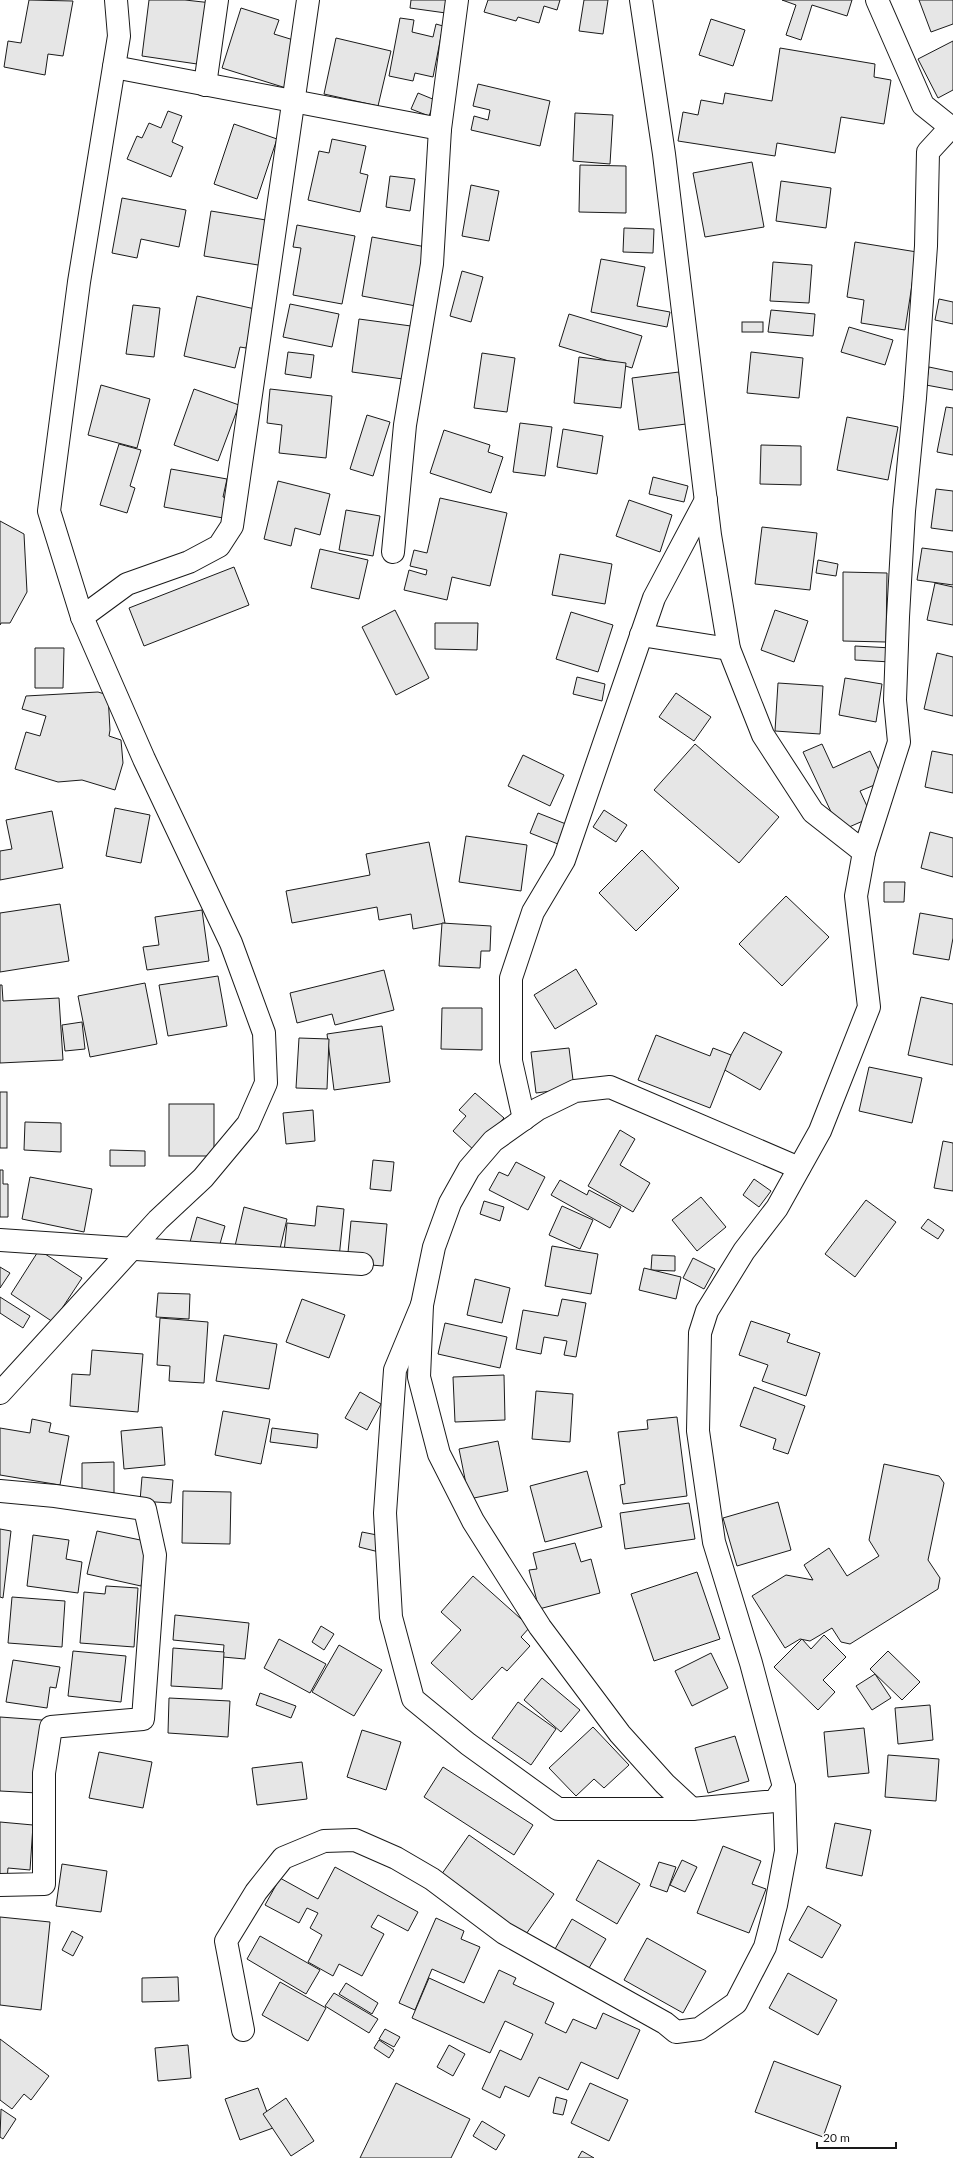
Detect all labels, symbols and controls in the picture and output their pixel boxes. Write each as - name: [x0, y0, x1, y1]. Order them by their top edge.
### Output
- scale bar: [817, 2124, 896, 2150]
- text: 20 m: [823, 2130, 850, 2145]

